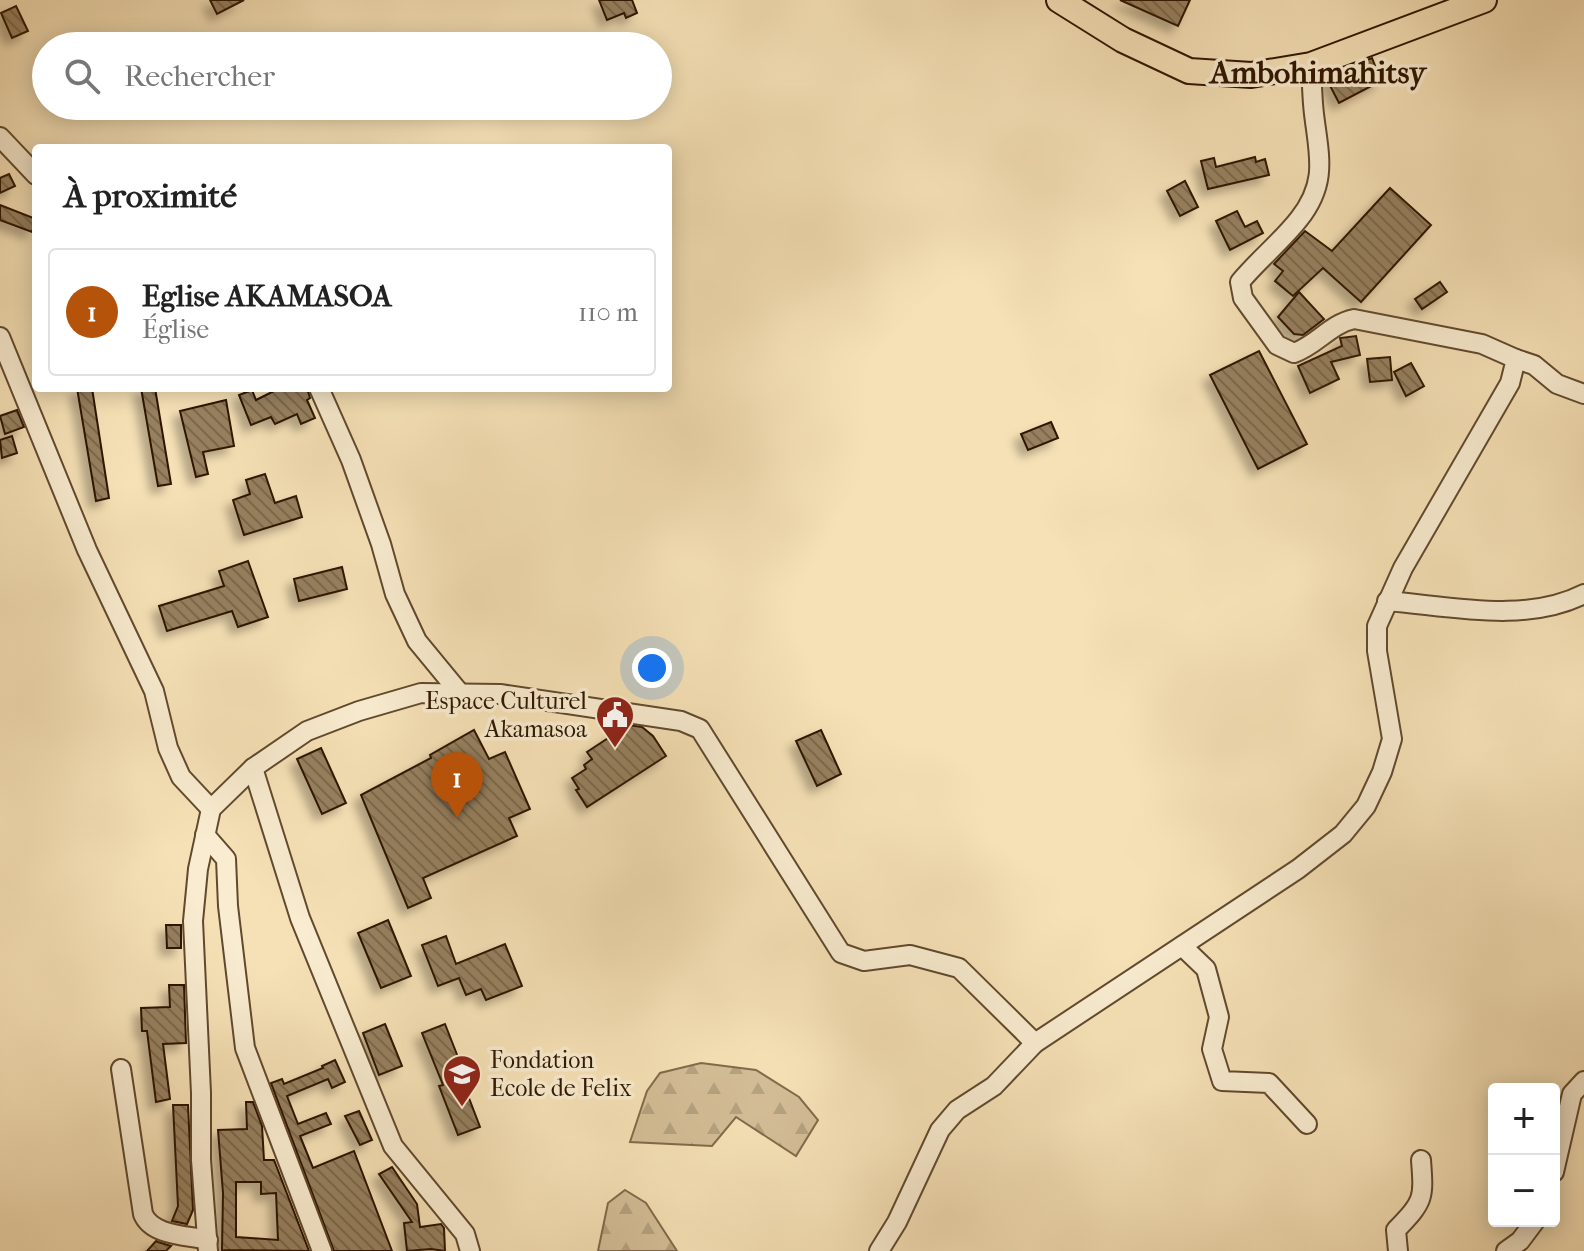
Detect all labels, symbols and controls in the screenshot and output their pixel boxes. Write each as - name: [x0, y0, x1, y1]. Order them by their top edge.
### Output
- search box: [32, 32, 672, 120]
- icon: search: [60, 54, 104, 98]
- district label: Ambohimahitsy: [1208, 54, 1428, 91]
- text: Rechercher: [124, 59, 275, 94]
- text: À proximité: [64, 176, 237, 216]
- text: Eglise AKAMASOA: [142, 279, 392, 314]
- text: 1: [87, 297, 97, 328]
- text: 110 m: [578, 297, 638, 328]
- text: Église: [142, 314, 209, 345]
- your location: [632, 648, 672, 688]
- place label: Espace Culturel Akamasoa: [425, 687, 588, 743]
- public building icon: Espace Culturel Akamasoa: [594, 694, 636, 749]
- pin: 1: [431, 752, 483, 818]
- place label: Fondation Ecole de Felix: [490, 1046, 632, 1102]
- school or university icon: Fondation Ecole de Felix: [441, 1053, 483, 1108]
- map controls: [1488, 1083, 1560, 1227]
- button: +: [1488, 1083, 1560, 1155]
- button: −: [1488, 1155, 1560, 1227]

